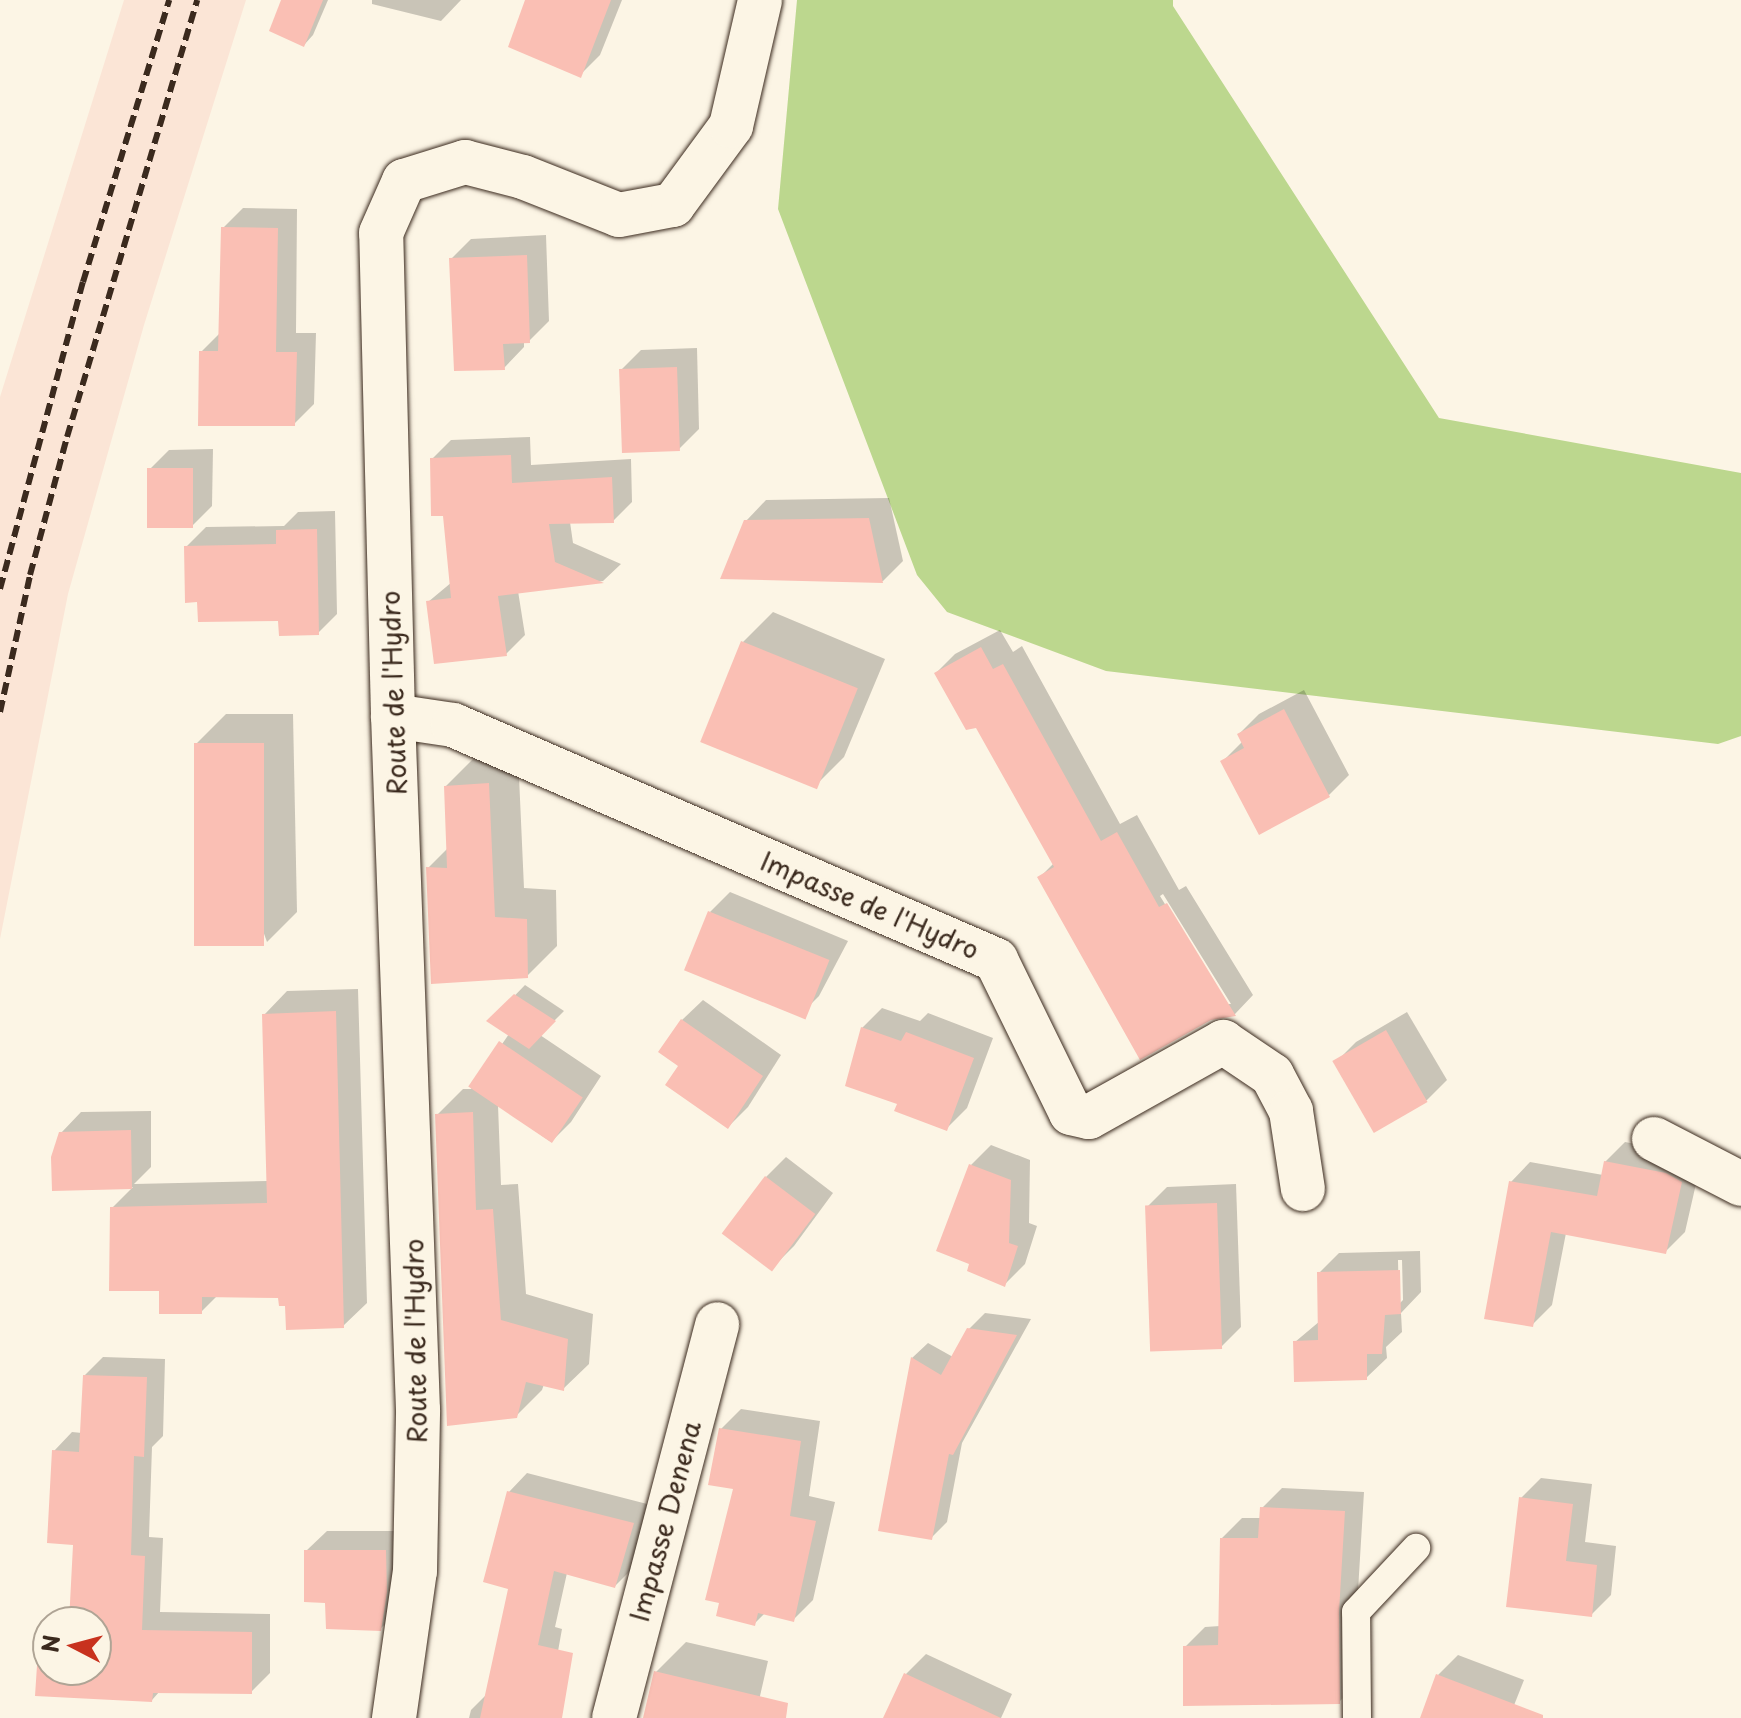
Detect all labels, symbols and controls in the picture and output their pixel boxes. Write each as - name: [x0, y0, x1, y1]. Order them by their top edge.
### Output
- street label: Route de l'Hydro: [374, 589, 412, 797]
- street label: Impasse de l'Hydro: [755, 844, 985, 966]
- street label: Route de l'Hydro: [398, 1237, 432, 1445]
- street label: Impasse Denena: [623, 1417, 707, 1625]
- north arrow: [32, 1606, 112, 1686]
- text: N: [32, 1633, 67, 1654]

